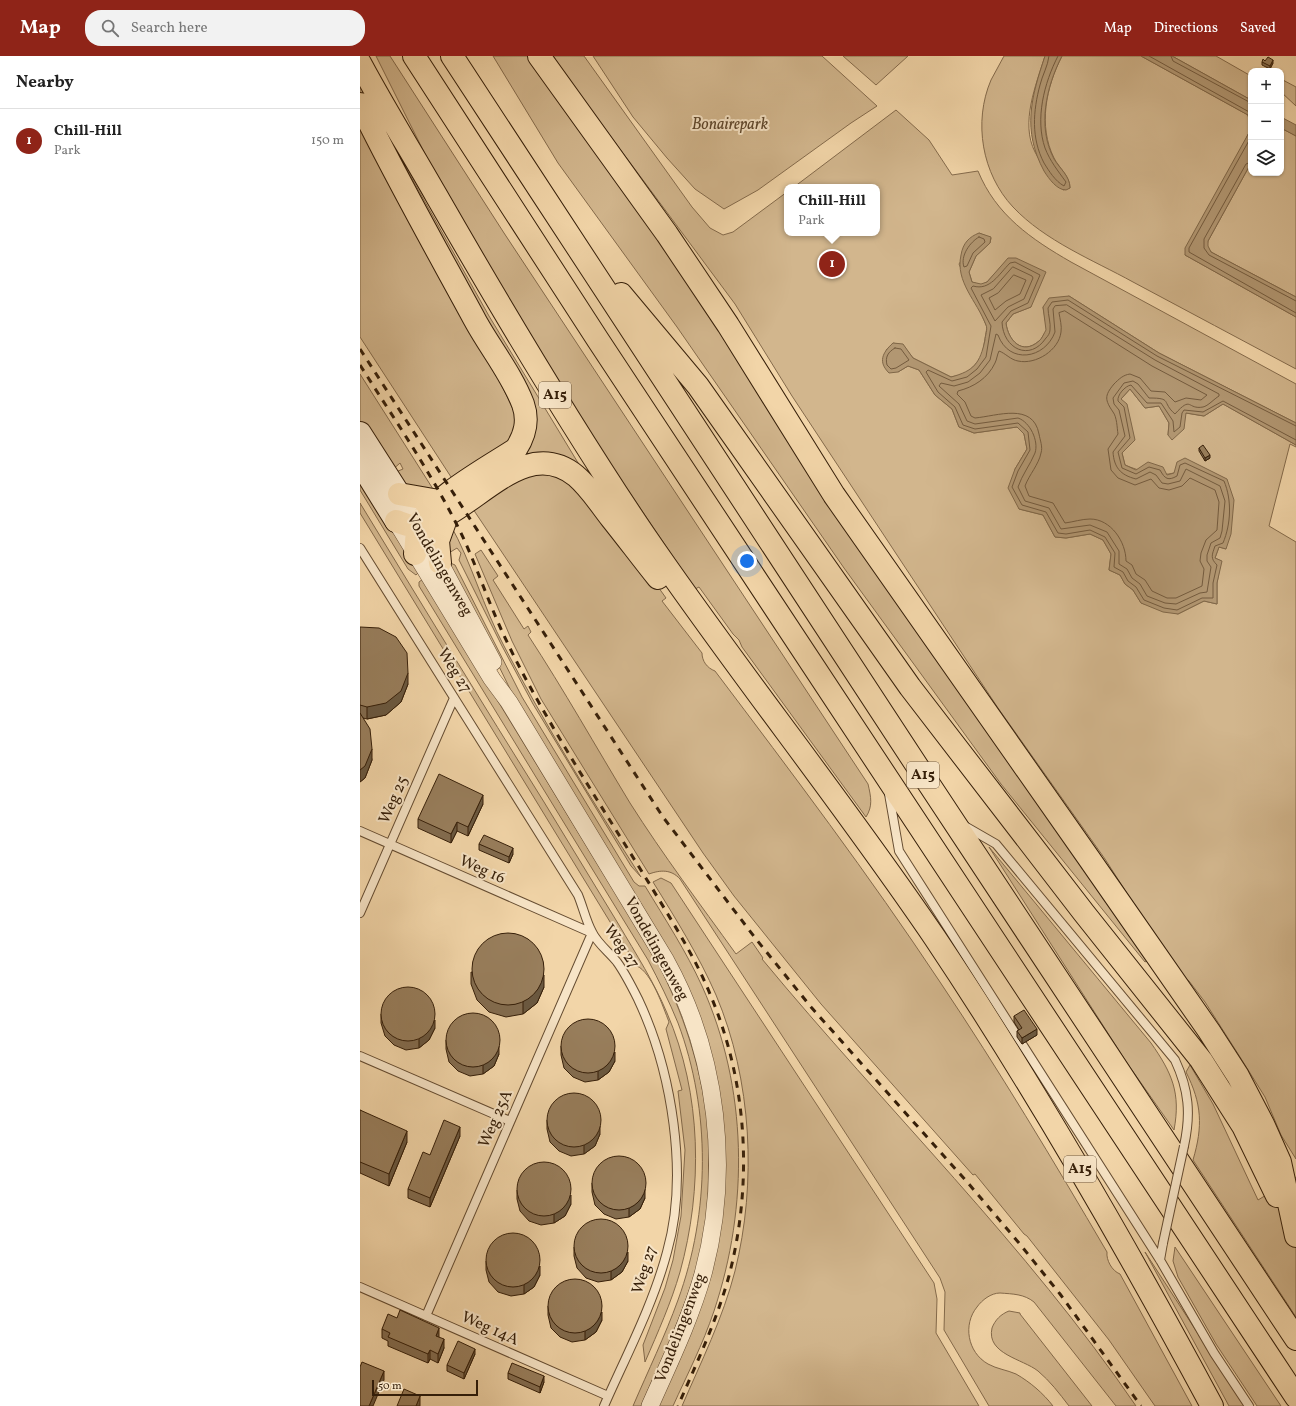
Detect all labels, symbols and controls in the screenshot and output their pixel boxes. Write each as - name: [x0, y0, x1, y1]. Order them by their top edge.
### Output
- search box: [85, 10, 365, 46]
- text: Map: [20, 15, 61, 41]
- icon: search: [99, 17, 121, 39]
- text: Search here: [131, 18, 208, 39]
- text: Map: [1104, 19, 1132, 38]
- text: Directions: [1154, 19, 1218, 38]
- text: Saved: [1240, 19, 1276, 38]
- map controls: [1248, 68, 1284, 176]
- button: +: [1248, 68, 1284, 104]
- text: Nearby: [16, 71, 74, 94]
- button: −: [1248, 104, 1284, 140]
- park label: Bonairepark: [692, 114, 769, 136]
- text: Chill-Hill: [54, 121, 122, 142]
- text: 1: [26, 132, 32, 150]
- text: 150 m: [311, 132, 344, 150]
- button: layers: [1248, 140, 1284, 176]
- text: Park: [54, 142, 81, 160]
- popup: [784, 184, 880, 236]
- text: Chill-Hill: [798, 191, 866, 212]
- text: Park: [798, 212, 825, 230]
- pin: 1: [819, 249, 845, 279]
- road number: A15: [539, 382, 571, 408]
- street label: Vondelingenweg: [400, 509, 478, 621]
- your location: [737, 551, 757, 571]
- street label: Weg 27: [432, 644, 477, 698]
- road number: A15: [907, 762, 939, 788]
- street label: Weg 25: [374, 773, 414, 827]
- street label: Weg 16: [456, 850, 508, 890]
- street label: Vondelingenweg: [618, 893, 694, 1005]
- street label: Weg 27: [598, 920, 644, 974]
- street label: Weg 25A: [473, 1087, 519, 1151]
- road number: A15: [1064, 1156, 1096, 1182]
- street label: Weg 27: [627, 1243, 663, 1297]
- street label: Vondelingenweg: [650, 1270, 712, 1386]
- street label: Weg 14A: [458, 1307, 522, 1351]
- scale bar: [372, 1378, 478, 1397]
- text: 50 m: [378, 1379, 402, 1394]

